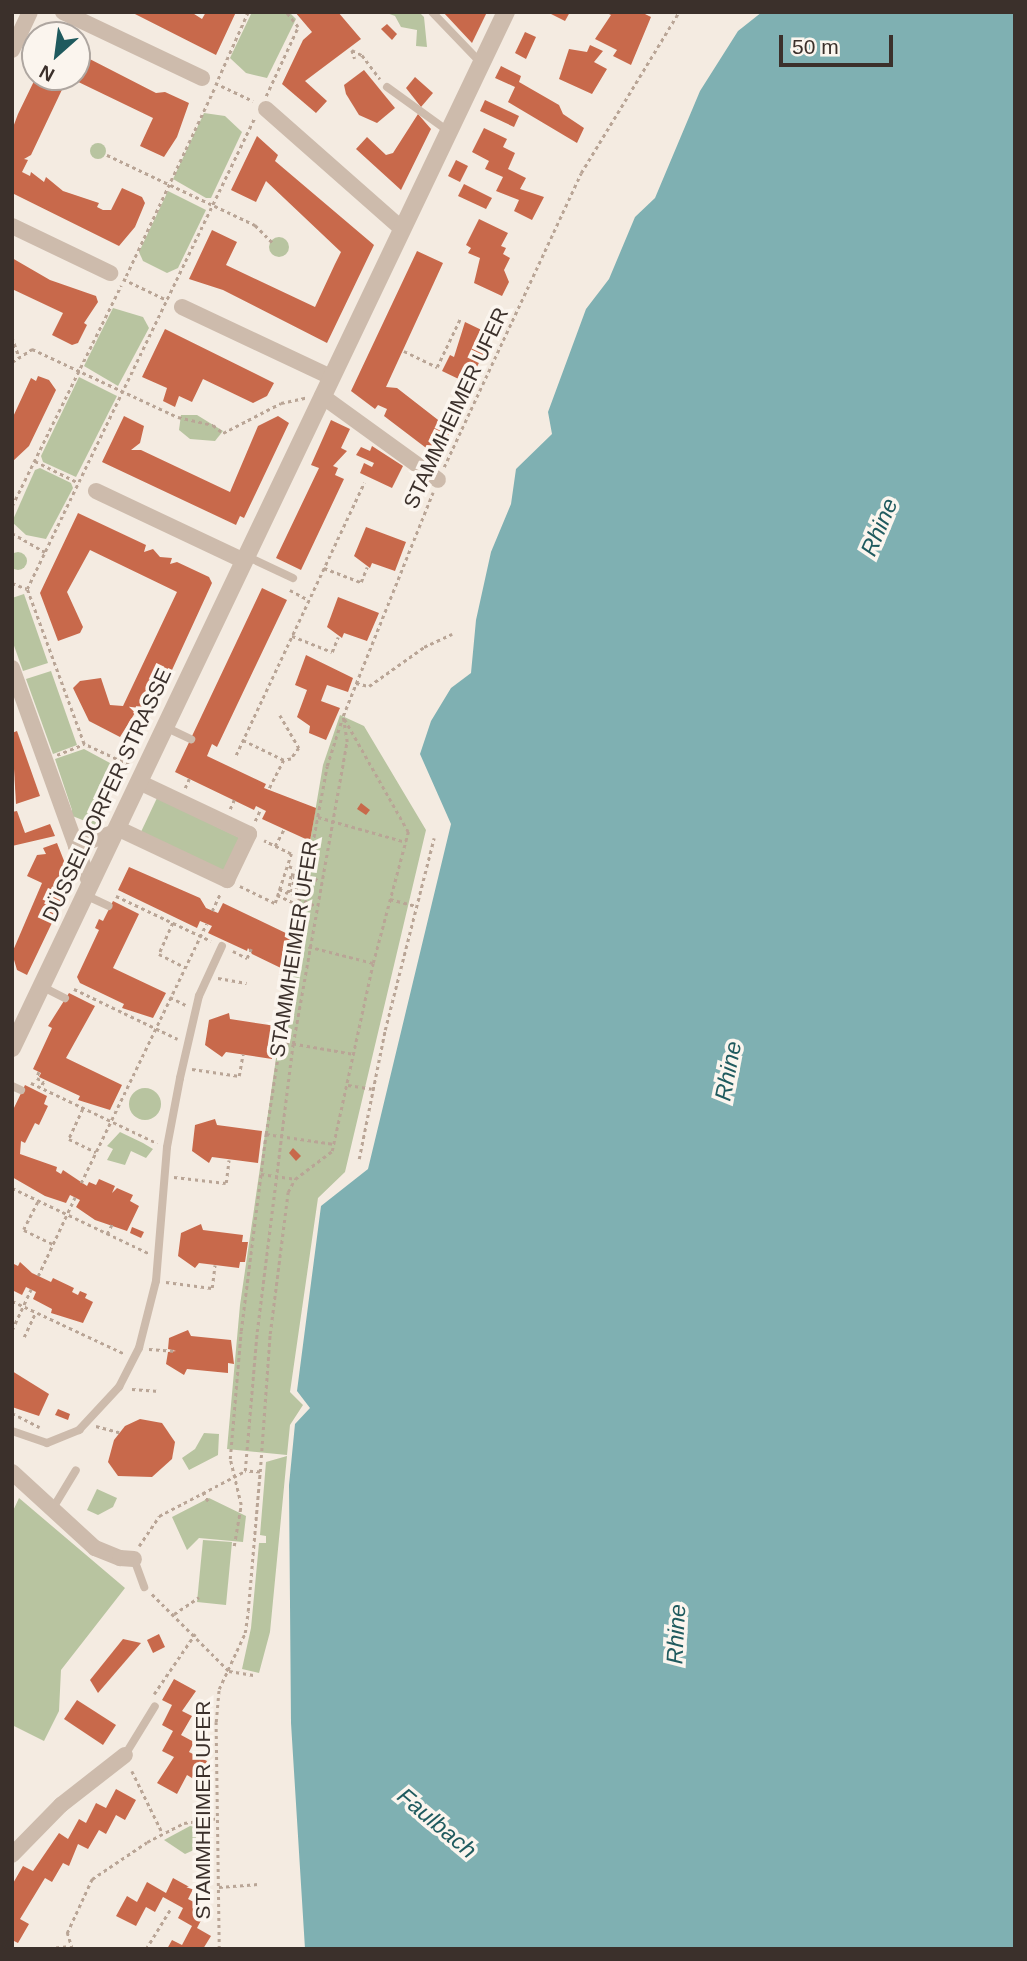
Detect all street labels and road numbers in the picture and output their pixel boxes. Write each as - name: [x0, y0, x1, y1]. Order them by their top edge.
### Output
- street label: STAMMHEIMER UFER: [398, 303, 514, 513]
- street label: DÜSSELDORFER STRASSE: [37, 664, 177, 926]
- street label: STAMMHEIMER UFER: [264, 839, 324, 1059]
- street label: STAMMHEIMER UFER: [190, 1701, 216, 1919]

